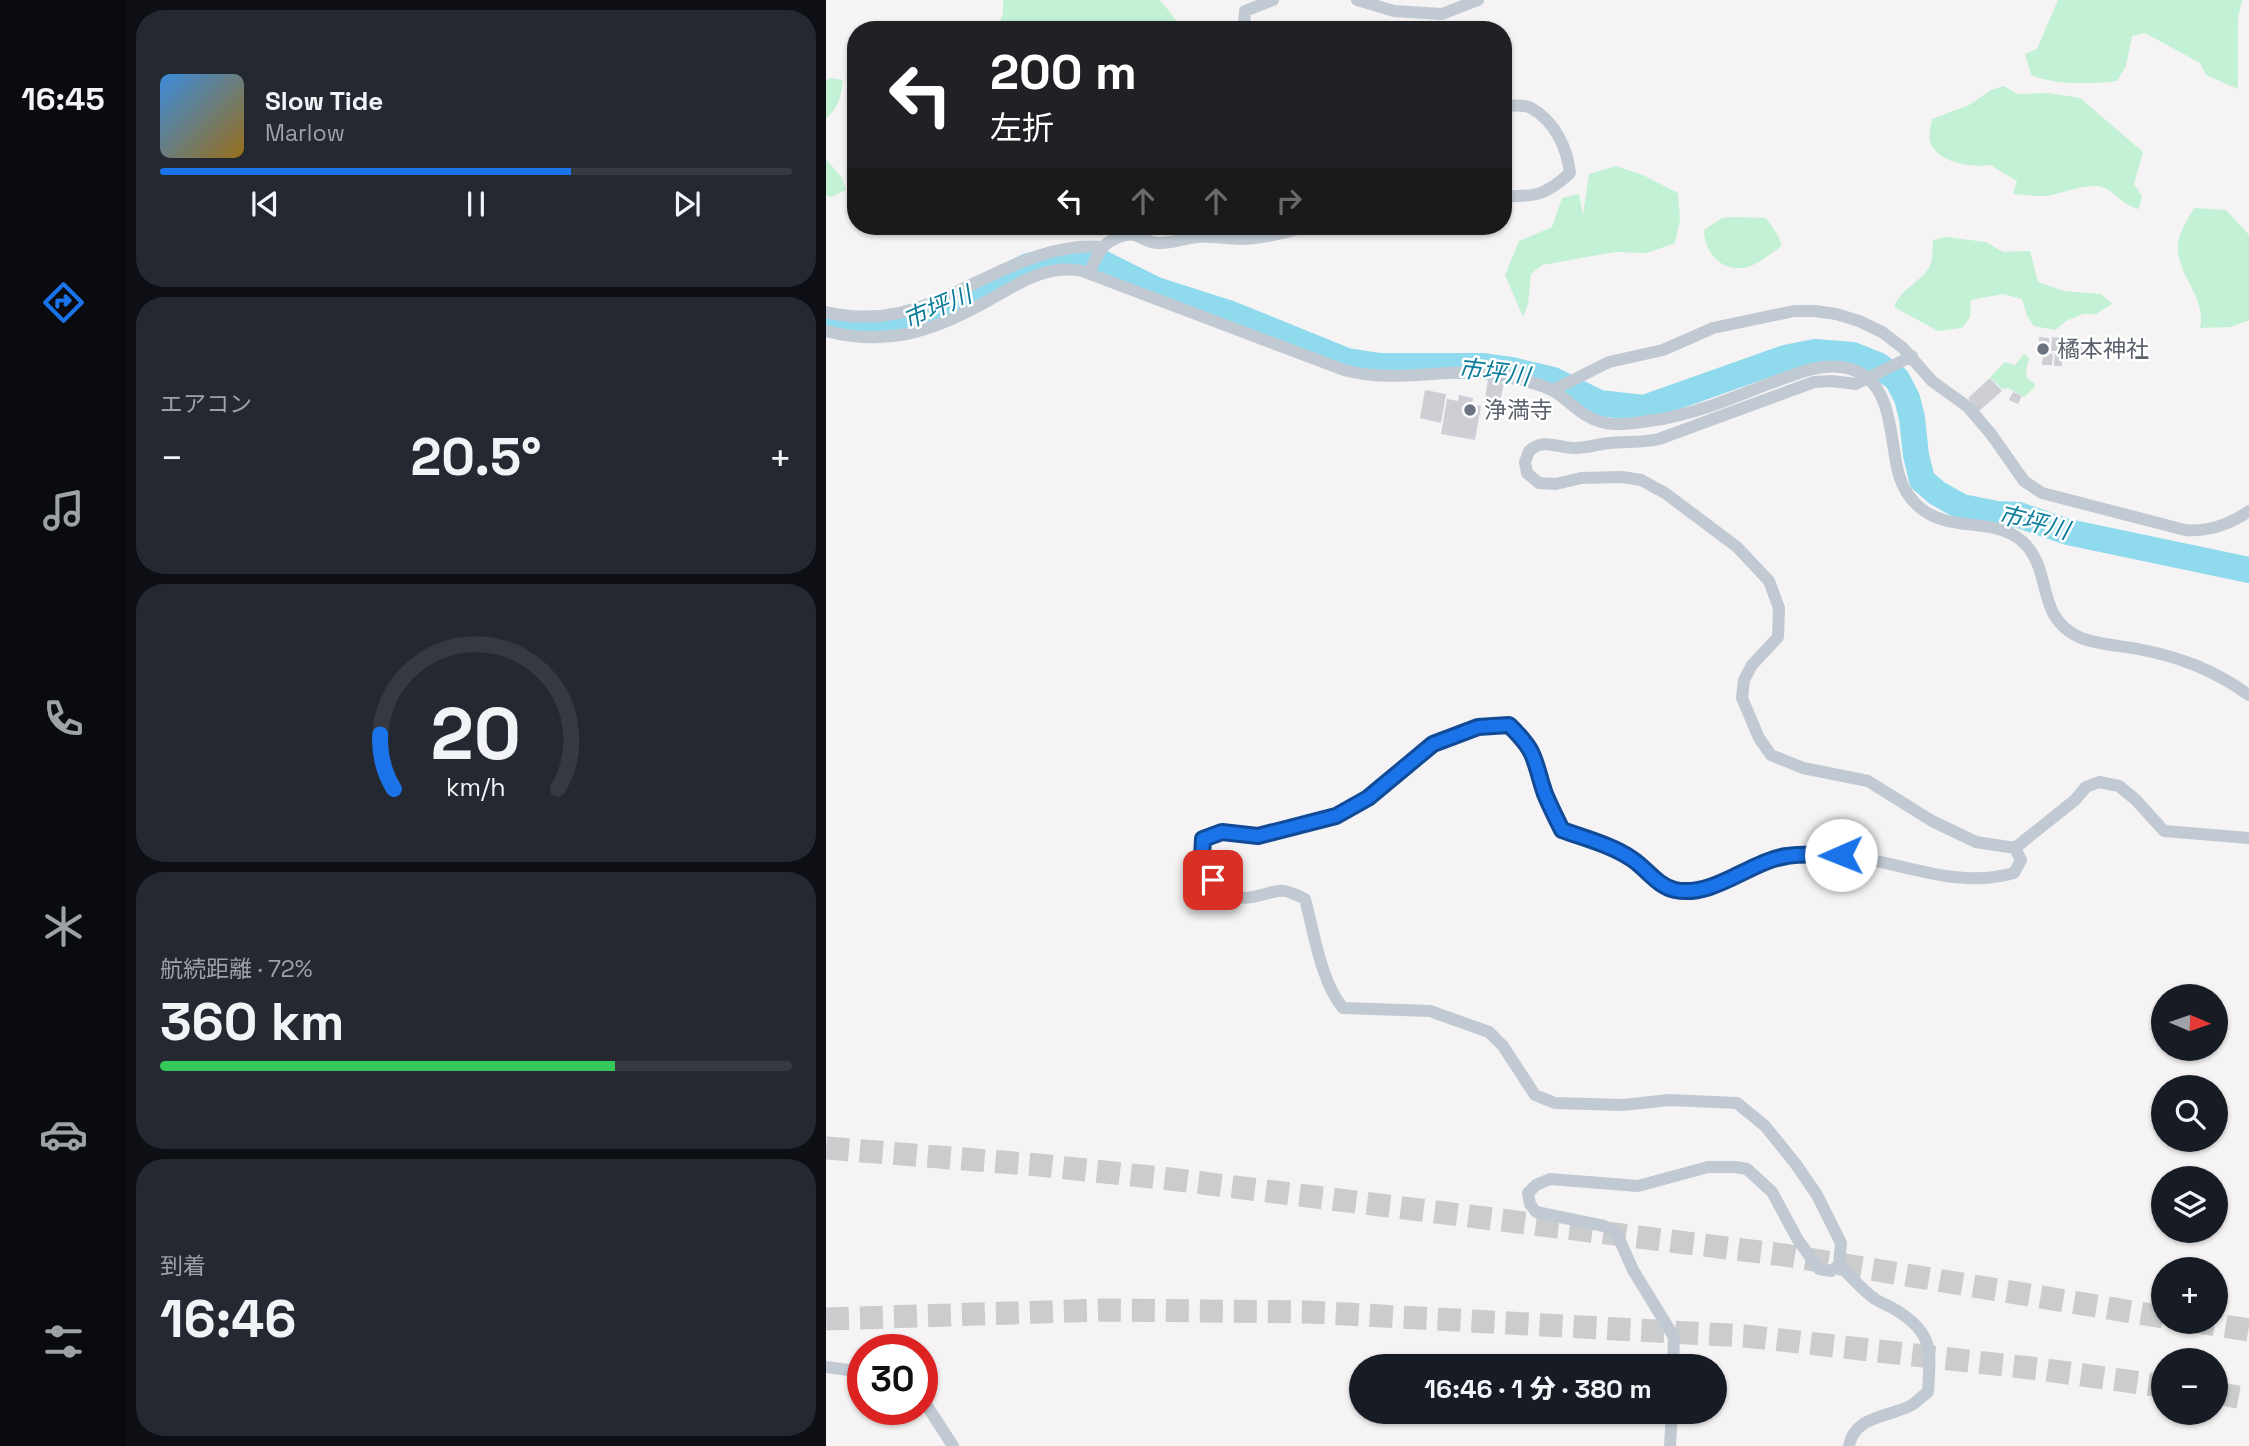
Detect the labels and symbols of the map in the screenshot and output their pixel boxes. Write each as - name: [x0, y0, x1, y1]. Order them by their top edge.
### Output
- water label: 市坪川: [898, 277, 979, 335]
- place label: 橘本神社: [2057, 334, 2149, 364]
- marker: 橘本神社: [2035, 341, 2051, 357]
- water label: 市坪川: [1456, 352, 1535, 392]
- place label: 浄満寺: [1484, 395, 1553, 425]
- marker: 浄満寺: [1462, 402, 1478, 418]
- water label: 市坪川: [1995, 498, 2076, 546]
- position arrow: [1804, 818, 1878, 892]
- pin: [1183, 850, 1243, 910]
- north arrow: [2151, 984, 2228, 1060]
- speed limit sign: 30: [847, 1334, 938, 1425]

